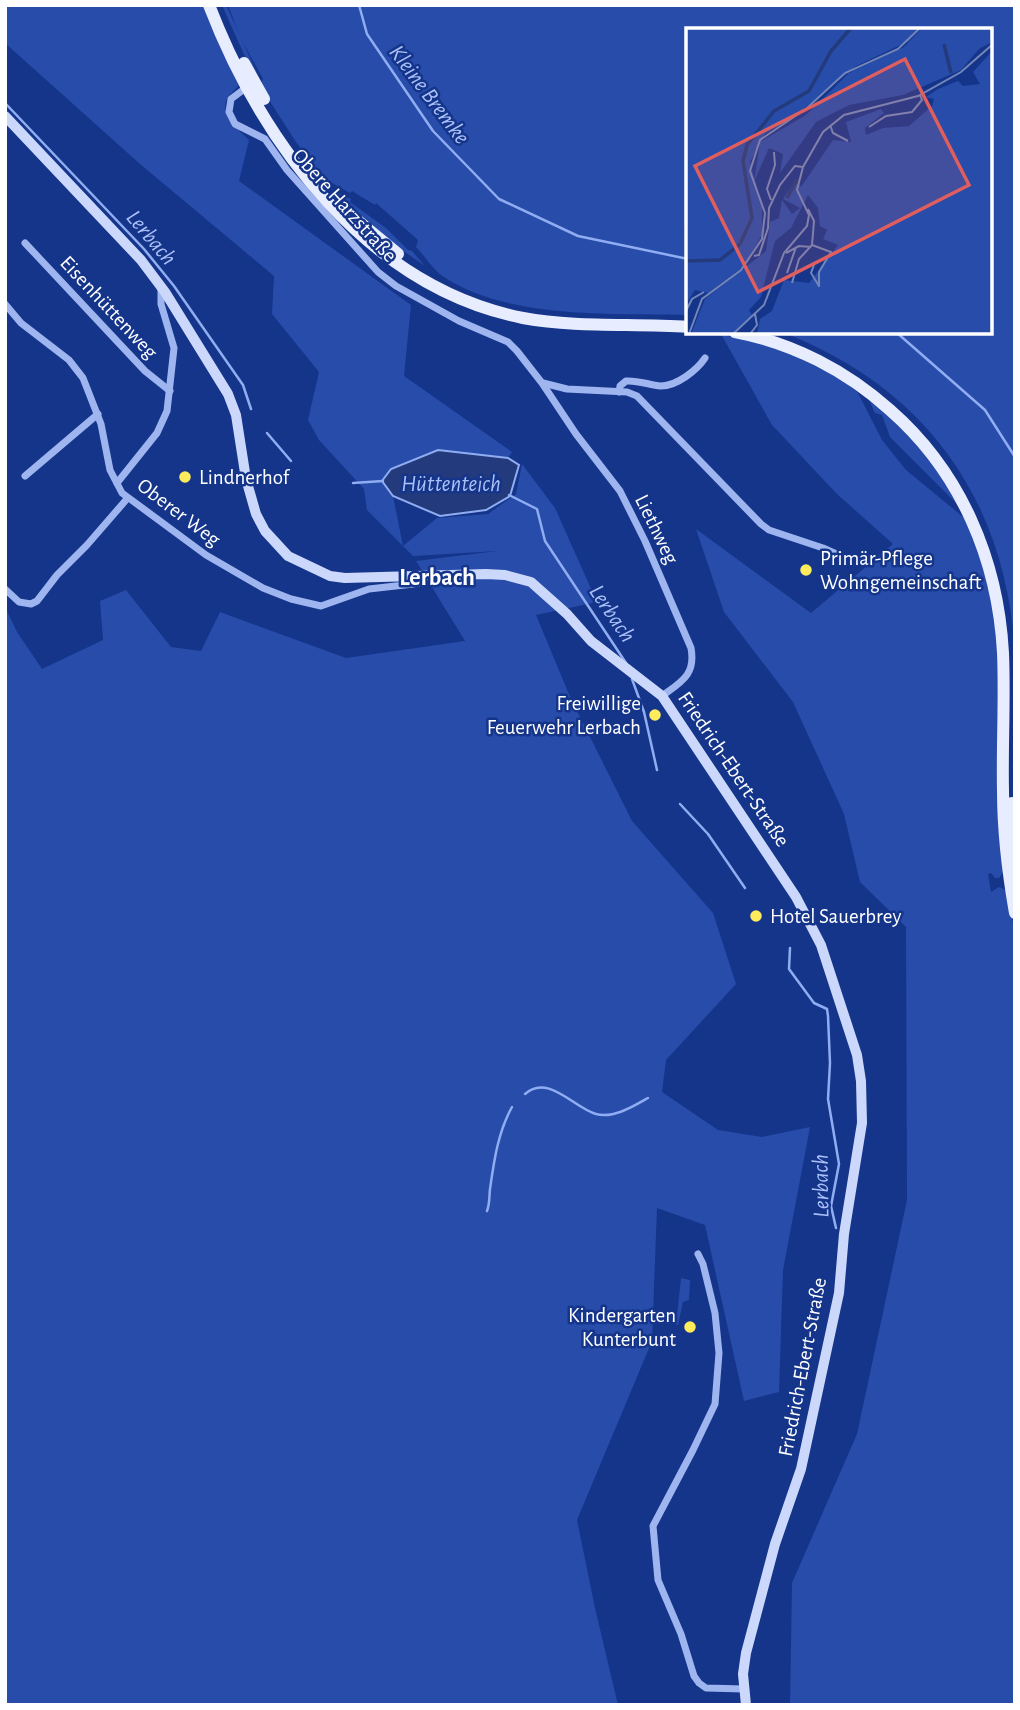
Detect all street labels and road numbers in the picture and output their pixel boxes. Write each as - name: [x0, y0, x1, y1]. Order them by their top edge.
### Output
- street label: Obere Harzstraße: [288, 145, 401, 266]
- street label: Eisenhüttenweg: [56, 252, 162, 363]
- street label: Oberer Weg: [133, 475, 225, 551]
- street label: Liethweg: [631, 491, 683, 568]
- street label: Friedrich-Ebert-Straße: [674, 688, 793, 851]
- street label: Friedrich-Ebert-Straße: [775, 1276, 830, 1458]

